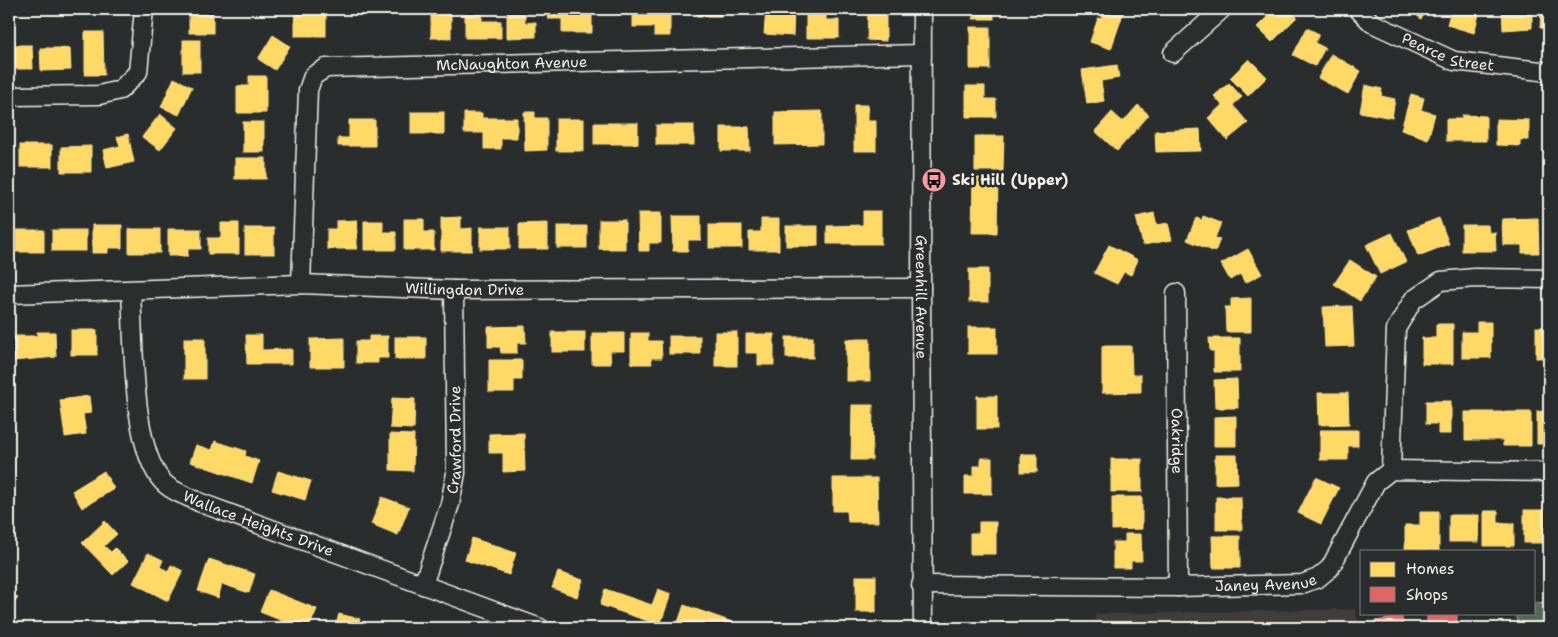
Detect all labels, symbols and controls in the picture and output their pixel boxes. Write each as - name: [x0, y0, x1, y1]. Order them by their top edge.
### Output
- street label: Pearce Street: [1398, 28, 1495, 76]
- street label: McNaughton Avenue: [436, 52, 588, 75]
- bus stop icon: Ski Hill (Upper): [921, 167, 947, 193]
- place label: Ski Hill (Upper): [952, 170, 1068, 190]
- street label: Greenhill Avenue: [911, 235, 931, 359]
- street label: Willingdon Drive: [405, 278, 524, 300]
- street label: Crawford Drive: [442, 386, 466, 496]
- street label: Oakridge: [1167, 408, 1187, 474]
- street label: Wallace Heights Drive: [180, 486, 336, 561]
- legend: [1360, 550, 1536, 614]
- text: Homes: [1406, 559, 1454, 579]
- street label: Janey Avenue: [1215, 569, 1320, 596]
- text: Shops: [1406, 585, 1448, 605]

